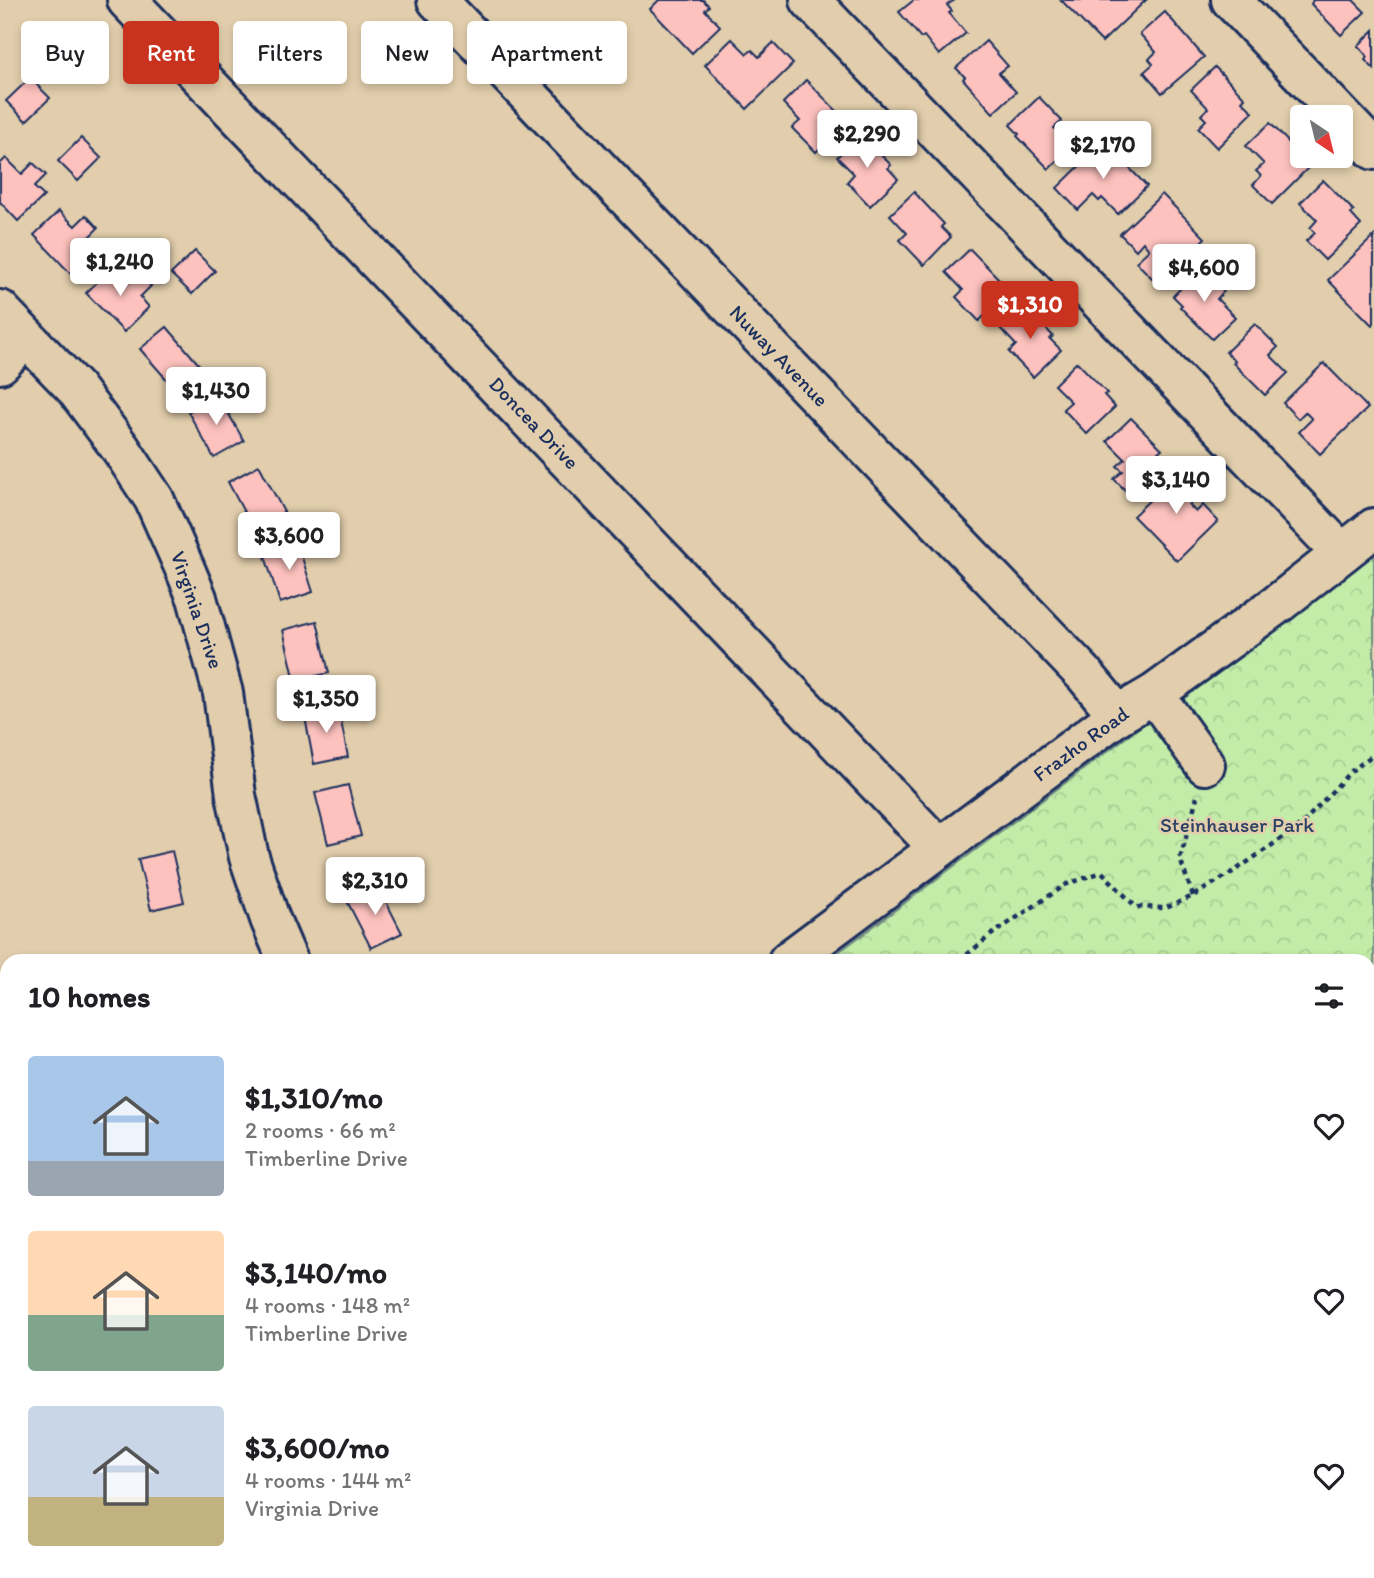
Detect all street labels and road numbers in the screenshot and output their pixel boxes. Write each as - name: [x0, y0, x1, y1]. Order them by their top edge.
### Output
- street label: Nuway Avenue: [725, 300, 834, 412]
- street label: Doncea Drive: [484, 371, 585, 474]
- street label: Virginia Drive: [166, 548, 229, 672]
- street label: Frazho Road: [1028, 700, 1134, 787]

